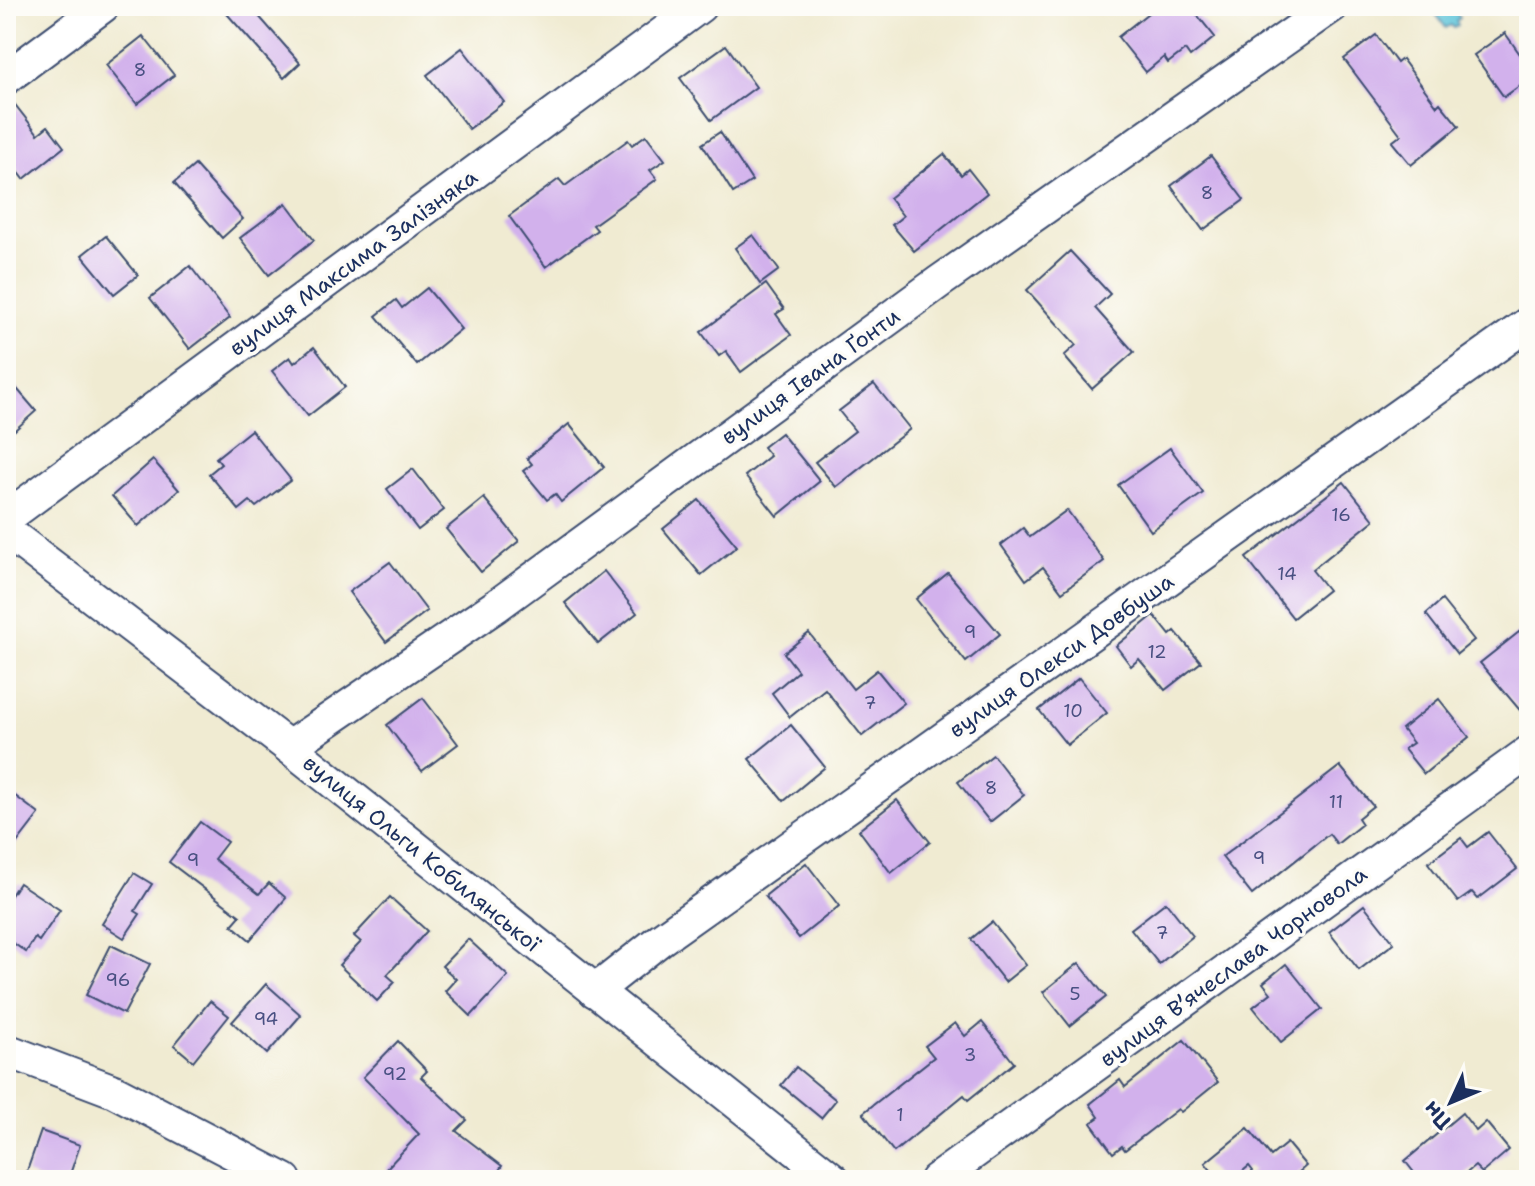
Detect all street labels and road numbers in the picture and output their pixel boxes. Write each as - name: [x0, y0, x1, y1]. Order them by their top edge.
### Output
- street label: вулиця Максима Залізняка: [223, 162, 483, 362]
- street label: вулиця Івана Ґонти: [715, 302, 906, 451]
- street label: вулиця Олекси Довбуша: [943, 566, 1180, 744]
- street label: вулиця Ольги Кобилянської: [297, 748, 547, 959]
- street label: вулиця Вʼячеслава Чорновола: [1094, 859, 1373, 1073]

